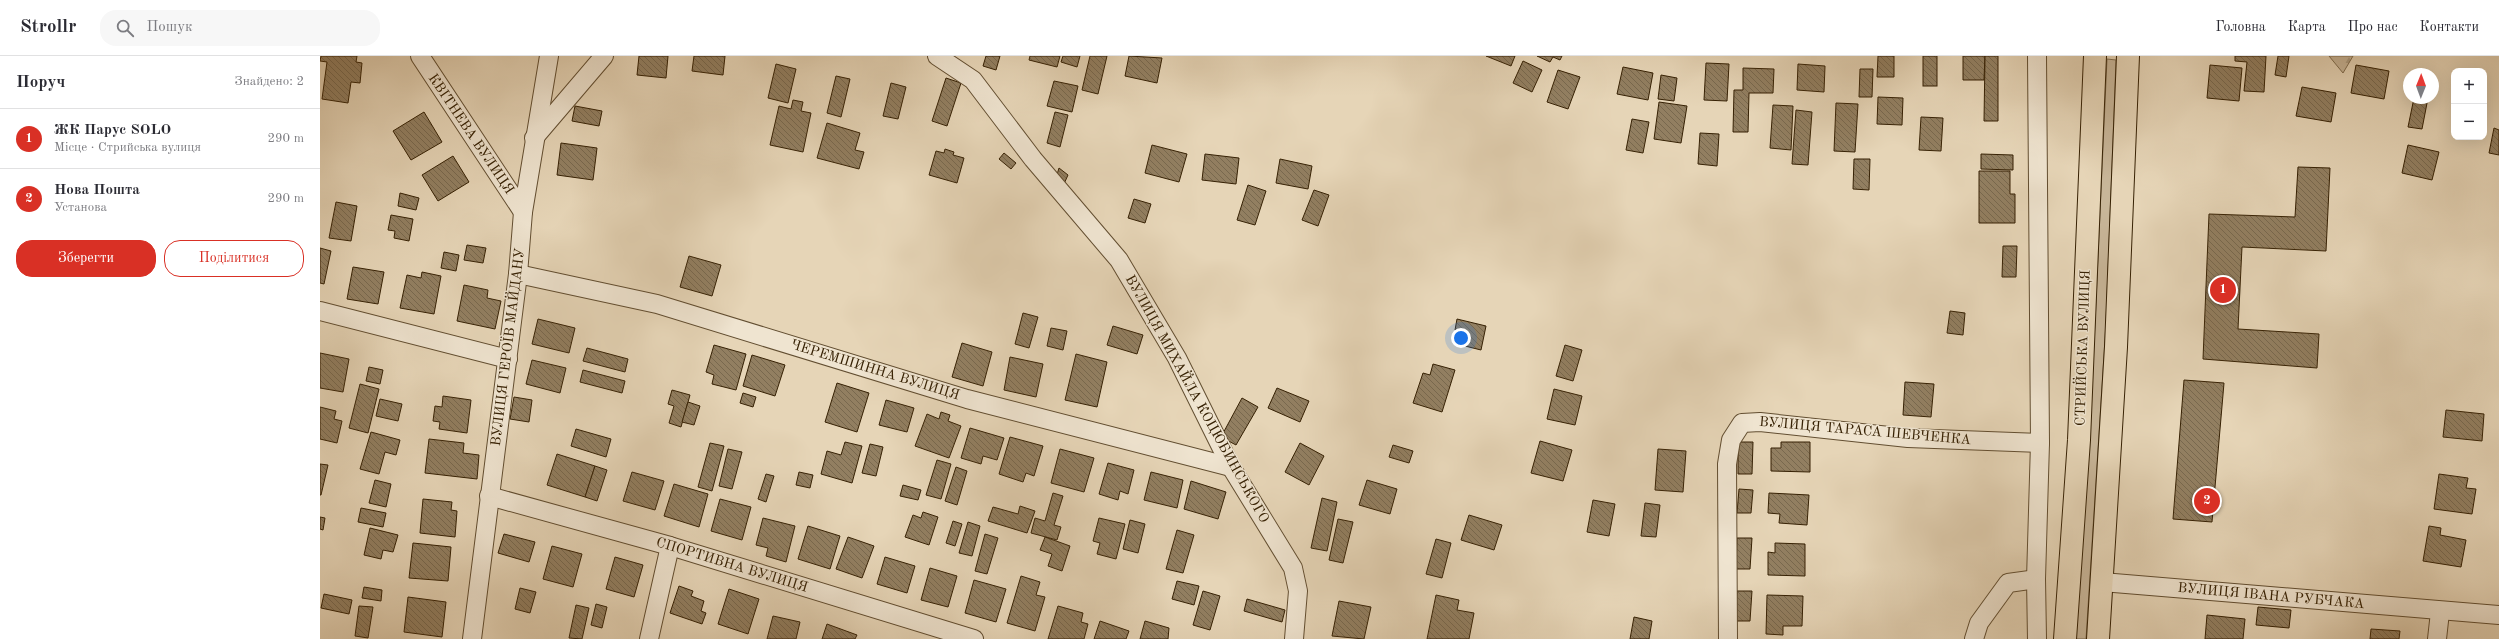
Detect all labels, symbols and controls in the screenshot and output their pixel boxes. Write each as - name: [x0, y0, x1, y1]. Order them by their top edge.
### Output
- search box: [100, 10, 380, 46]
- icon: search: [114, 17, 136, 39]
- text: Strollr: [20, 18, 76, 37]
- text: Пошук: [146, 20, 193, 35]
- text: Головна: [2215, 20, 2266, 34]
- text: Карта: [2288, 20, 2326, 34]
- text: Про нас: [2348, 20, 2398, 34]
- text: Контакти: [2420, 20, 2479, 34]
- north arrow: [2403, 68, 2439, 104]
- map controls: [2451, 68, 2487, 140]
- button: +: [2451, 68, 2487, 104]
- street label: КВІТНЕВА ВУЛИЦЯ: [426, 71, 516, 197]
- text: Поруч: [16, 74, 65, 91]
- text: Знайдено: 2: [235, 75, 304, 88]
- button: −: [2451, 104, 2487, 140]
- text: ЖК Парус SOLO: [54, 123, 171, 138]
- text: 1: [25, 132, 33, 145]
- text: 290 m: [267, 132, 304, 145]
- text: Місце · Стрийська вулиця: [54, 141, 201, 154]
- text: Нова Пошта: [54, 183, 140, 198]
- text: 2: [25, 192, 33, 205]
- text: 290 m: [267, 192, 304, 205]
- text: Установа: [54, 201, 107, 214]
- button: Зберегти: [16, 240, 156, 277]
- button: Поділитися: [164, 240, 304, 277]
- street label: ВУЛИЦЯ ГЕРОЇВ МАЙДАНУ: [485, 247, 527, 447]
- street label: СТРИЙСЬКА ВУЛИЦЯ: [2069, 269, 2093, 426]
- street label: ВУЛИЦЯ МИХАЙЛА КОЦЮБИНСЬКОГО: [1123, 271, 1275, 526]
- pin: 1: [2210, 275, 2236, 305]
- your location: [1451, 328, 1471, 348]
- street label: ЧЕРЕМШИННА ВУЛИЦЯ: [789, 338, 961, 402]
- street label: ВУЛИЦЯ ТАРАСА ШЕВЧЕНКА: [1758, 415, 1972, 447]
- pin: 2: [2194, 486, 2220, 516]
- street label: СПОРТИВНА ВУЛИЦЯ: [654, 535, 810, 595]
- street label: ВУЛИЦЯ ІВАНА РУБЧАКА: [2177, 581, 2365, 611]

